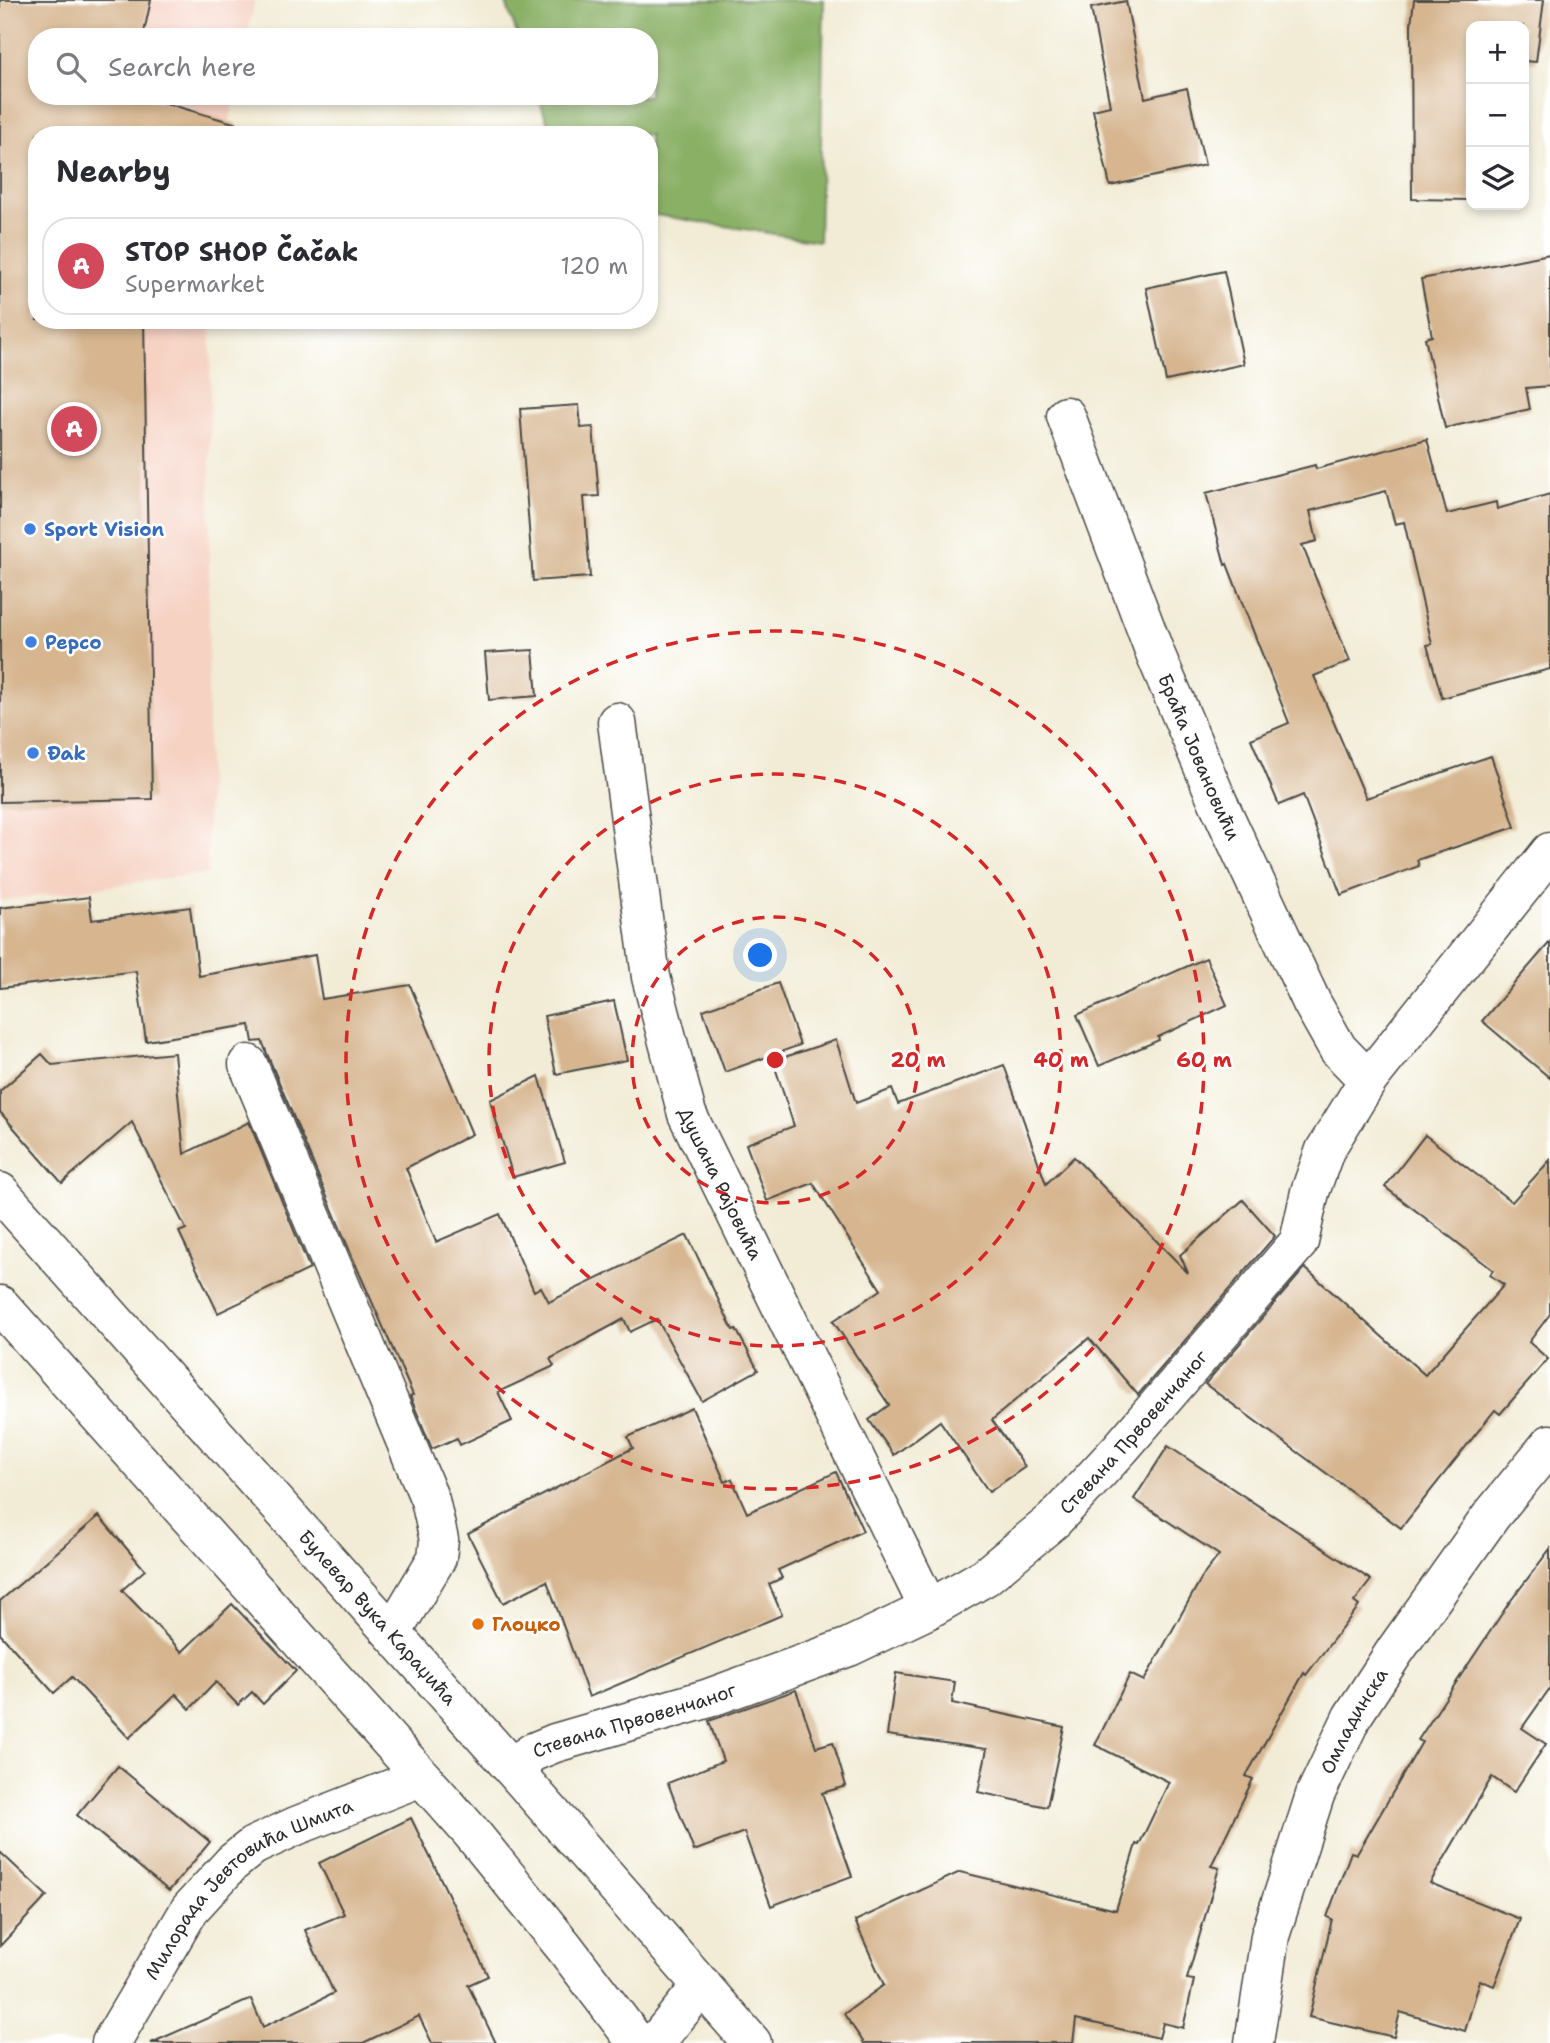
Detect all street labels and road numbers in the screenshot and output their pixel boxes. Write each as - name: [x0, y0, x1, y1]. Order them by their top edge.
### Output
- street label: Браћа Јовановићи: [1153, 670, 1246, 844]
- street label: Душана Рајовића: [673, 1103, 769, 1264]
- street label: Стевана Првовенчаног: [1053, 1344, 1213, 1519]
- street label: Булевар Вука Караџића: [293, 1524, 463, 1710]
- street label: Омладинска: [1314, 1663, 1393, 1778]
- street label: Стевана Првовенчаног: [529, 1676, 740, 1763]
- street label: Милорада Јевтовића Шмита: [139, 1792, 357, 1984]

